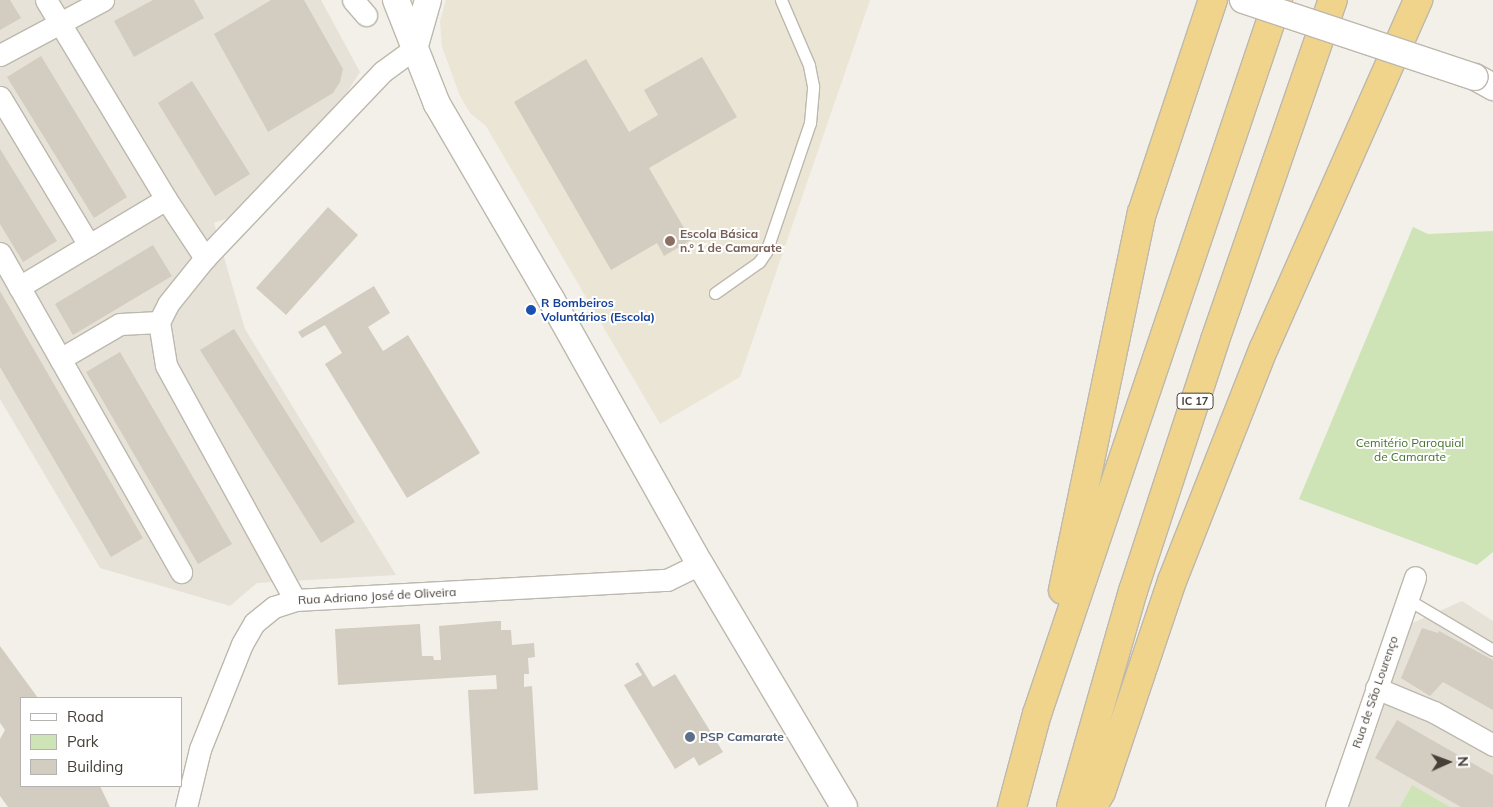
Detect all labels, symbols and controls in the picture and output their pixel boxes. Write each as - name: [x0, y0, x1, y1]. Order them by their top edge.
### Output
- place label: Escola Básica n.º 1 de Camarate: [680, 227, 782, 255]
- marker: Escola Básica n.º 1 de Camarate: [664, 235, 676, 247]
- place label: R Bombeiros Voluntários (Escola): [541, 296, 655, 324]
- marker: R Bombeiros Voluntários (Escola): [525, 304, 537, 316]
- road number: IC 17: [1176, 392, 1214, 410]
- park label: Cemitério Paroquial de Camarate: [1356, 436, 1464, 464]
- street label: Rua Adriano José de Oliveira: [298, 585, 456, 607]
- street label: Rua de São Lourenço: [1349, 634, 1401, 750]
- legend: [20, 697, 182, 787]
- text: Road: [67, 707, 104, 726]
- place label: PSP Camarate: [700, 730, 784, 744]
- marker: PSP Camarate: [684, 731, 696, 743]
- text: Park: [67, 732, 99, 751]
- north arrow: [1423, 737, 1473, 787]
- text: N: [1454, 756, 1472, 767]
- text: Building: [67, 757, 123, 776]

